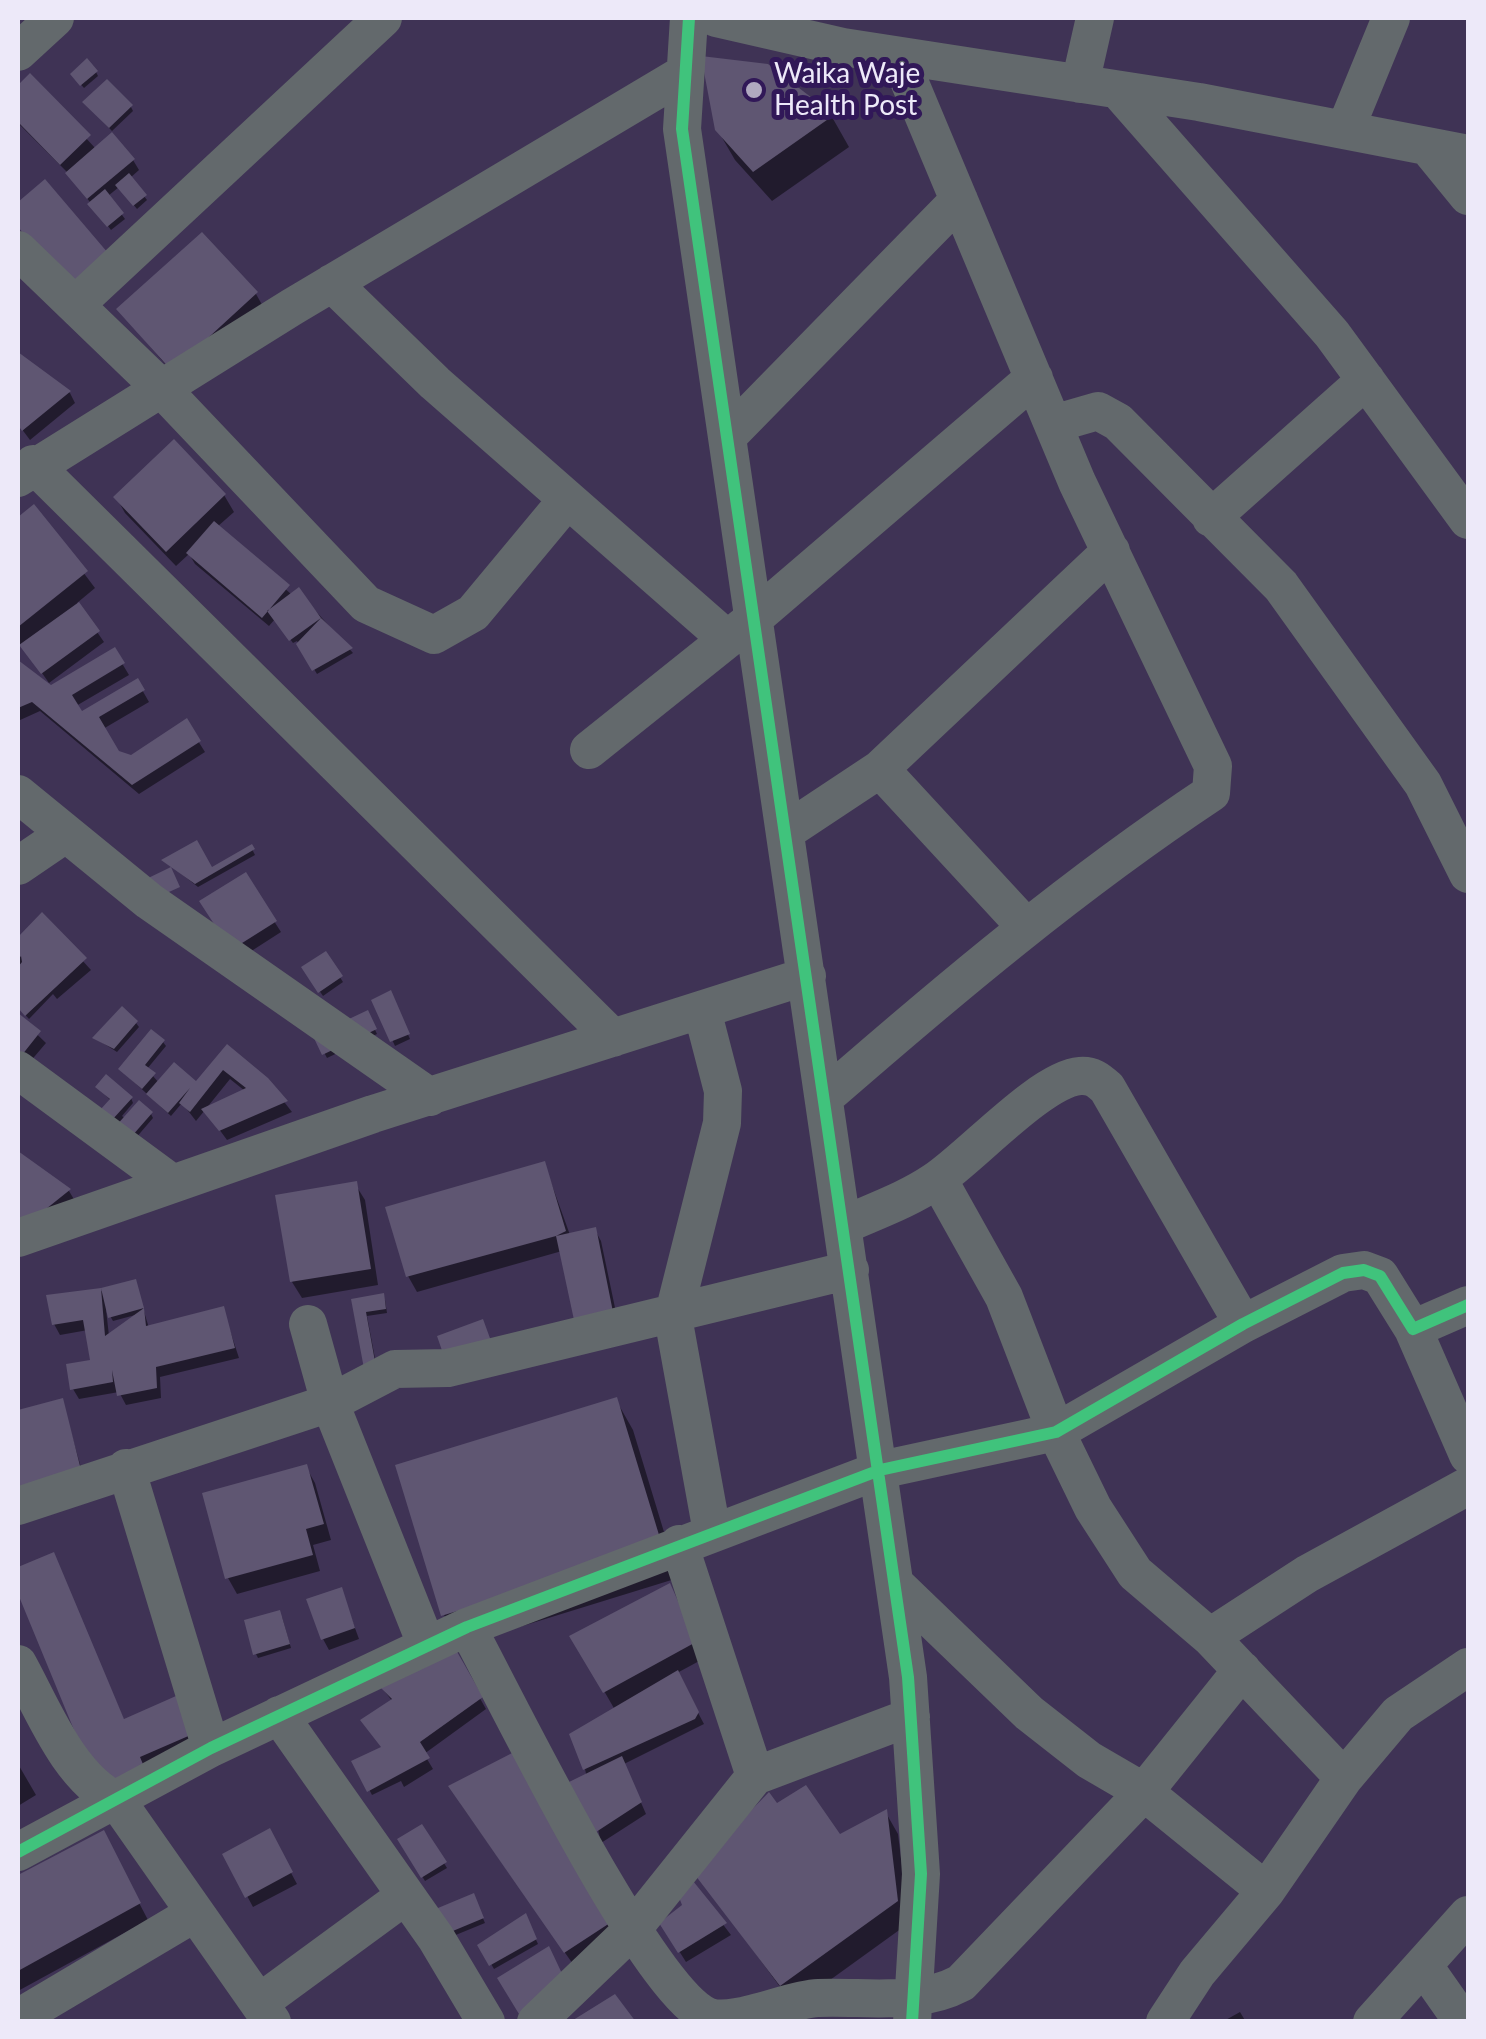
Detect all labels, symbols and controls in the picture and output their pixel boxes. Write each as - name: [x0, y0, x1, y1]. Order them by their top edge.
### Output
- place label: Waika Waje Health Post: [774, 57, 920, 123]
- marker: Waika Waje Health Post: [743, 79, 765, 101]

